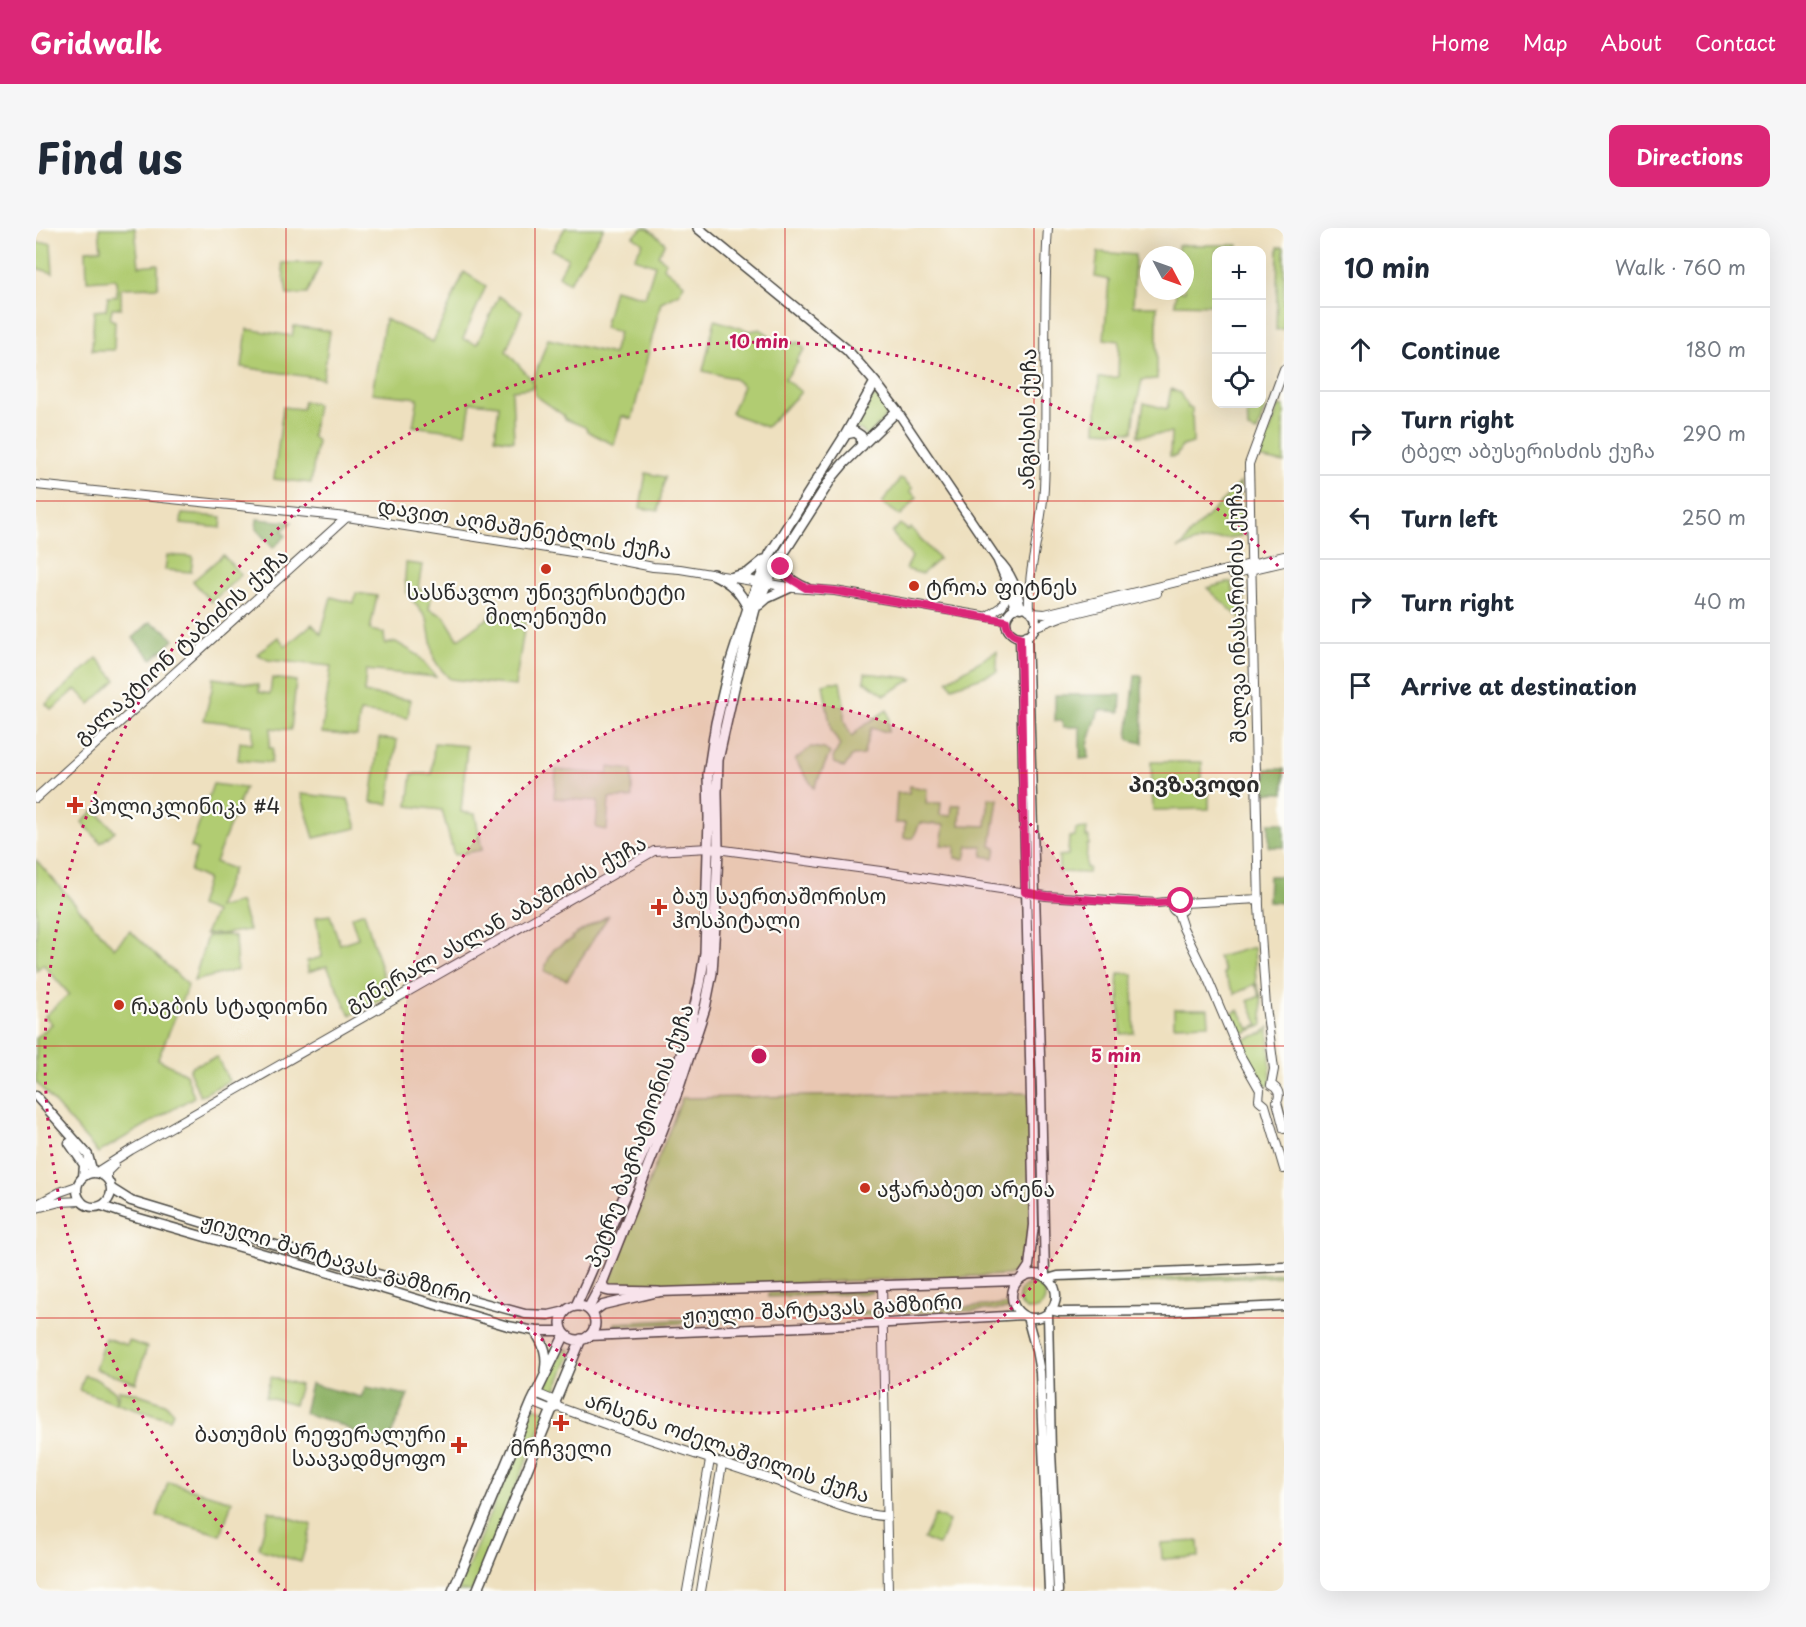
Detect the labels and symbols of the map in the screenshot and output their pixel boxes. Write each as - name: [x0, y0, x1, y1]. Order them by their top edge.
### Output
- north arrow: [1140, 246, 1194, 300]
- text: 10 min: [729, 327, 789, 354]
- street label: ანგისის ქუჩა: [1009, 348, 1043, 490]
- street label: შალვა ინასარიძის ქუჩა: [1217, 483, 1253, 743]
- street label: დავით აღმაშენებლის ქუჩა: [376, 488, 674, 566]
- street label: გალაკტიონ ტაბიძის ქუჩა: [65, 539, 295, 751]
- route end: [767, 553, 793, 579]
- marker: სასწავლო უნივერსიტეტი მილენიუმი: [539, 562, 553, 576]
- place label: ტროა ფიტნეს: [926, 570, 1078, 602]
- place label: სასწავლო უნივერსიტეტი მილენიუმი: [406, 575, 686, 631]
- marker: ტროა ფიტნეს: [907, 579, 921, 593]
- district label: პივზავოდი: [1128, 766, 1260, 799]
- place label: პოლიკლინიკა #4: [88, 789, 280, 821]
- marker: პოლიკლინიკა #4: [66, 796, 84, 814]
- street label: გენერალ ასლან აბაშიძის ქუჩა: [339, 826, 651, 1018]
- place label: ბაუ საერთაშორისო ჰოსპიტალი: [672, 879, 886, 935]
- route start: [1167, 887, 1193, 913]
- marker: ბაუ საერთაშორისო ჰოსპიტალი: [650, 898, 668, 916]
- place label: რაგბის სტადიონი: [131, 989, 328, 1021]
- marker: რაგბის სტადიონი: [112, 998, 126, 1012]
- street label: პეტრე ბაგრატიონის ქუჩა: [575, 999, 701, 1271]
- text: 5 min: [1091, 1041, 1141, 1068]
- centre of rings: [749, 1046, 769, 1066]
- place label: აჭარაბეთ არენა: [877, 1172, 1055, 1204]
- marker: აჭარაბეთ არენა: [858, 1181, 872, 1195]
- street label: ჟიული შარტავას გამზირი: [198, 1203, 476, 1311]
- street label: ჟიული შარტავას გამზირი: [681, 1284, 963, 1330]
- street label: არსენა ოძელაშვილის ქუჩა: [581, 1382, 875, 1510]
- marker: მრჩველი: [552, 1414, 570, 1432]
- place label: ბათუმის რეფერალური საავადმყოფო: [195, 1417, 446, 1473]
- place label: მრჩველი: [510, 1431, 612, 1463]
- marker: ბათუმის რეფერალური საავადმყოფო: [450, 1436, 468, 1454]

